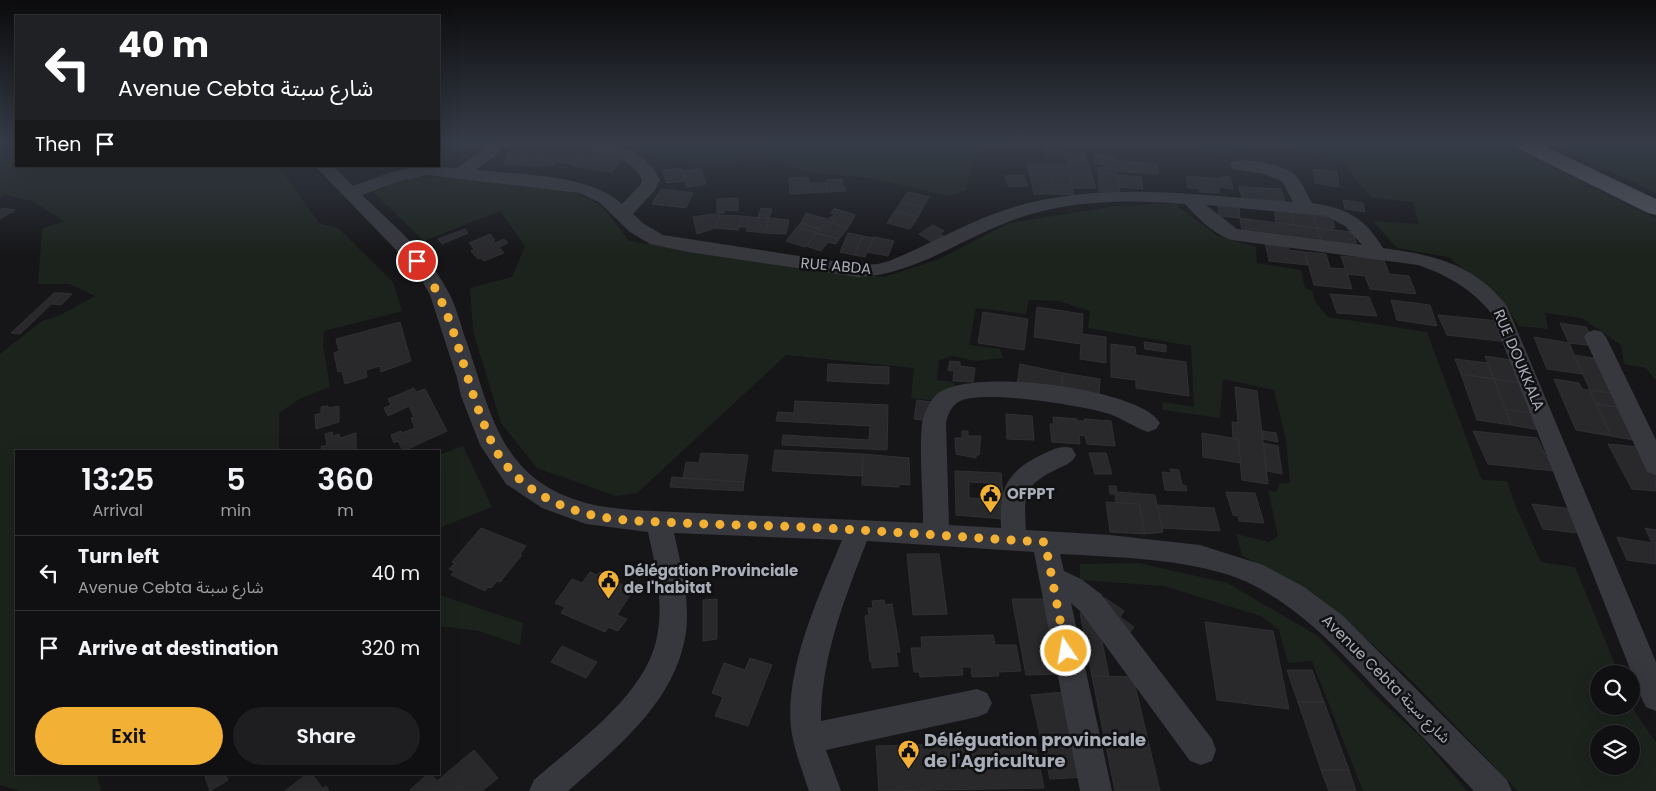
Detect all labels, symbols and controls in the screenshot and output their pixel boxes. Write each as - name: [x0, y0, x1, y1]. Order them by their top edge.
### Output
- text: 40 m: [118, 20, 209, 69]
- icon: left: [35, 35, 100, 100]
- text: Avenue Cebta شارع سبتة: [118, 73, 373, 104]
- icon: arrive: [91, 130, 119, 158]
- text: Then: [35, 131, 81, 158]
- pin: [396, 240, 438, 282]
- icon: arrive: [403, 247, 431, 275]
- street label: RUE ABDA: [800, 252, 872, 279]
- street label: RUE DOUKKALA: [1489, 306, 1550, 414]
- text: 13:25: [81, 458, 154, 501]
- text: 5: [226, 458, 246, 501]
- text: 360: [317, 458, 374, 501]
- public building icon: OFPPT: [979, 482, 1003, 513]
- place label: OFPPT: [1007, 483, 1055, 504]
- text: Arrival: [93, 499, 143, 522]
- text: min: [221, 499, 251, 522]
- text: m: [337, 499, 354, 522]
- text: Turn left: [78, 543, 159, 570]
- icon: left: [35, 559, 63, 587]
- text: 40 m: [371, 560, 420, 587]
- place label: Délégation Provinciale de l'habitat: [624, 560, 798, 598]
- public building icon: Délégation Provinciale de l'habitat: [596, 568, 620, 599]
- text: Avenue Cebta شارع سبتة: [78, 576, 264, 599]
- street label: Avenue Cebta شارع سبتة: [1316, 610, 1455, 749]
- position arrow: [1039, 624, 1091, 676]
- icon: arrive: [35, 634, 63, 662]
- text: Arrive at destination: [78, 635, 279, 662]
- text: 320 m: [361, 635, 420, 662]
- map controls: [1590, 665, 1640, 775]
- button: search: [1590, 665, 1640, 715]
- button: Exit: [35, 707, 223, 765]
- button: Share: [233, 707, 420, 765]
- button: layers: [1590, 725, 1640, 775]
- place label: Déléguation provinciale de l'Agriculture: [924, 727, 1146, 773]
- public building icon: Déléguation provinciale de l'Agriculture: [896, 738, 920, 769]

